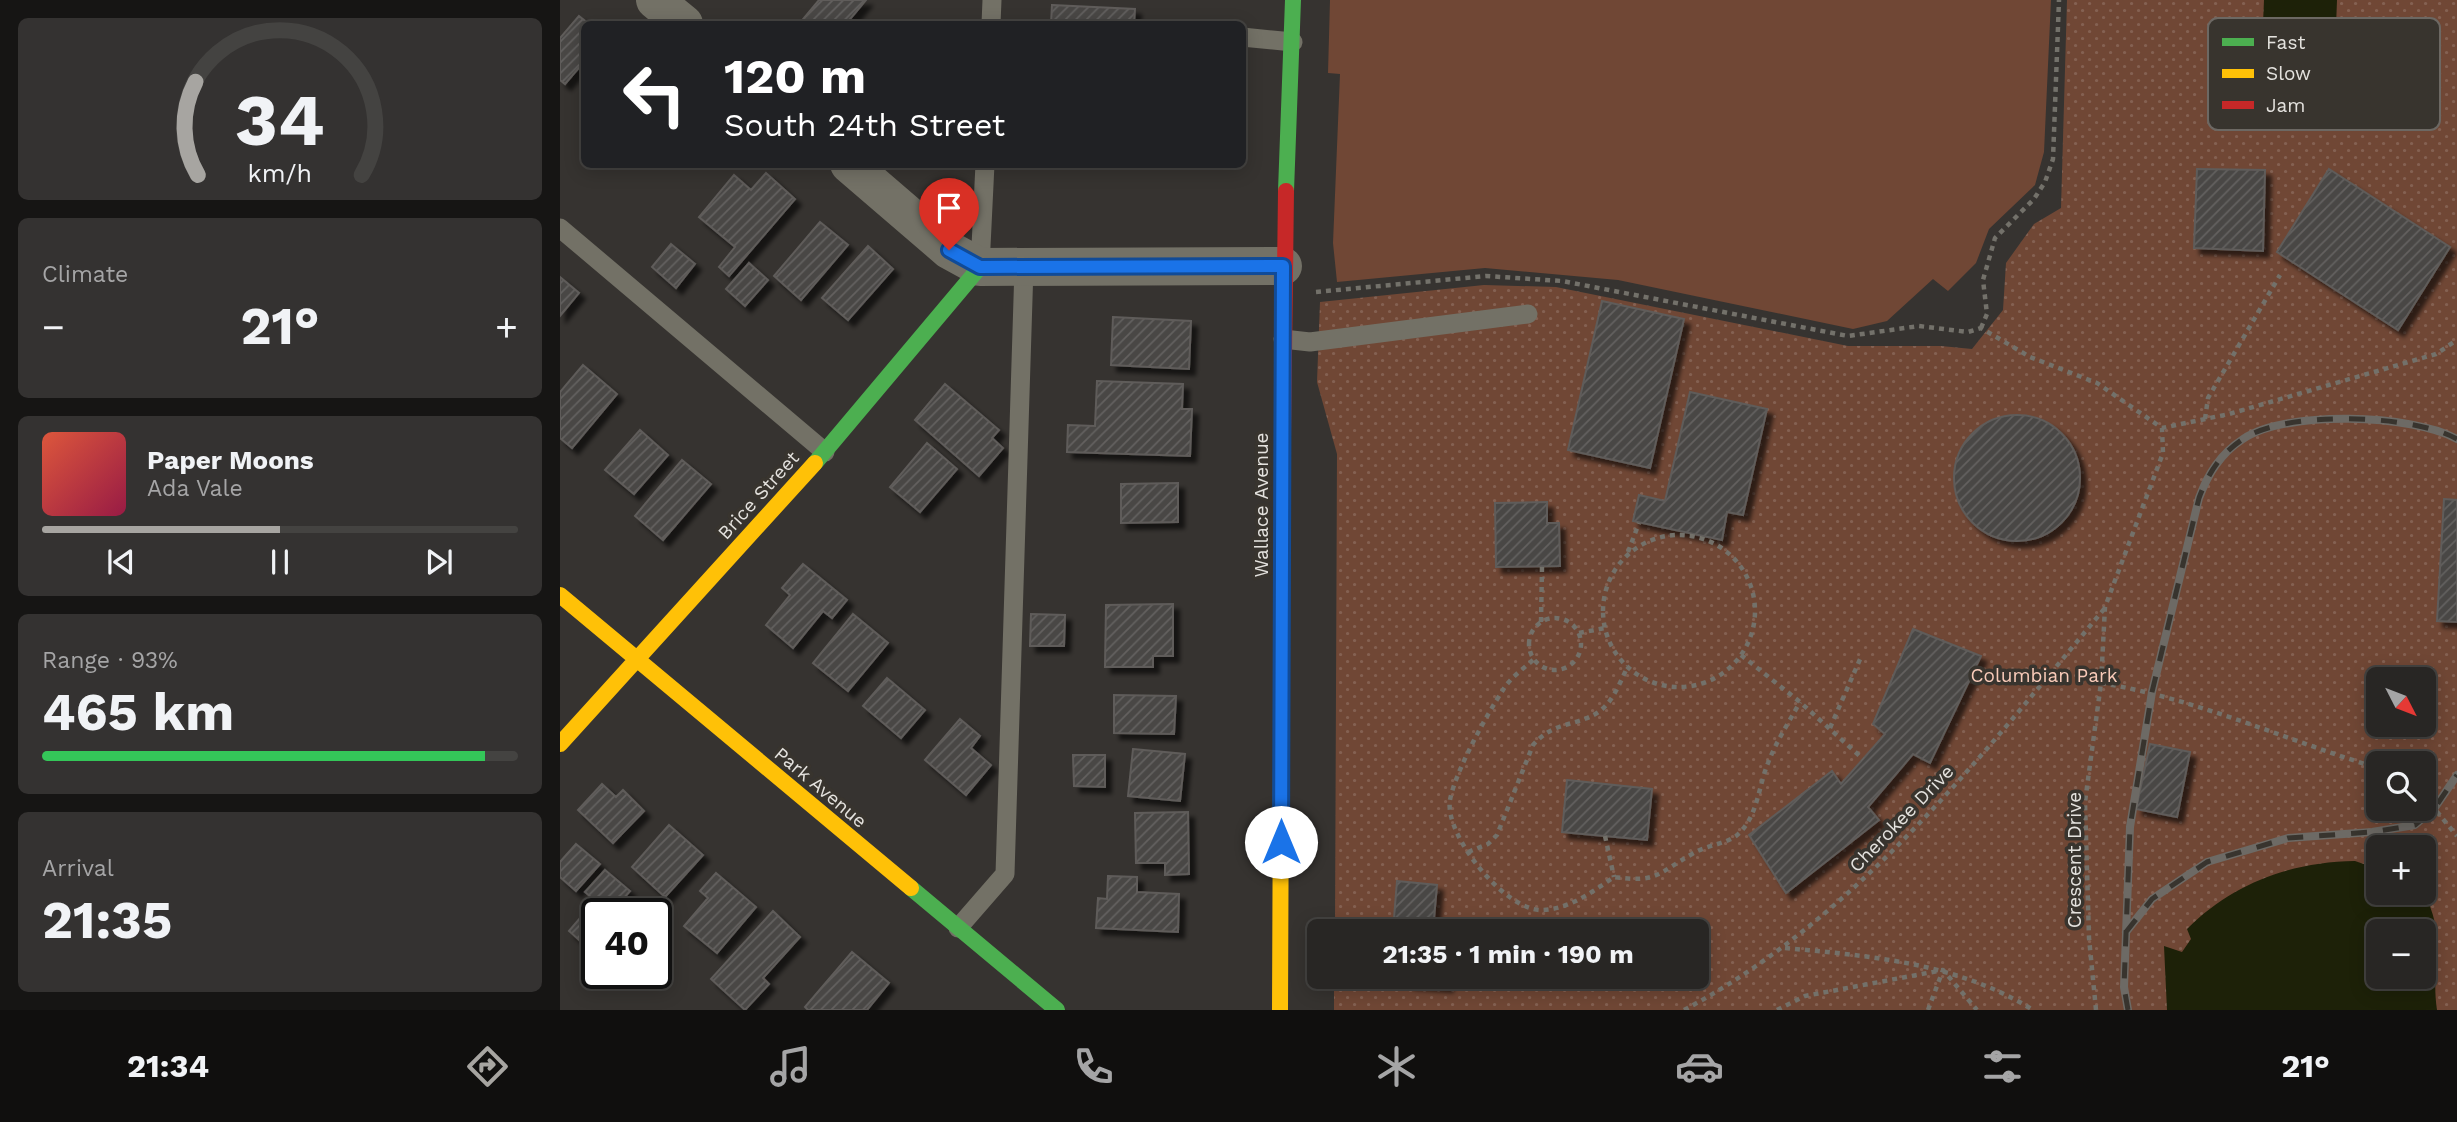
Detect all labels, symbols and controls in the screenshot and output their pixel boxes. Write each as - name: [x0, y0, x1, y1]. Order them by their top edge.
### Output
- legend: [2208, 18, 2440, 130]
- text: Fast: [2266, 31, 2305, 54]
- text: 120 m: [724, 47, 866, 105]
- icon: left: [609, 49, 700, 140]
- text: Slow: [2266, 62, 2311, 85]
- text: 34: [235, 77, 325, 163]
- text: Jam: [2266, 94, 2305, 117]
- text: South 24th Street: [724, 106, 1005, 144]
- text: km/h: [248, 159, 312, 188]
- pin: [919, 178, 979, 250]
- icon: arrive: [930, 189, 968, 227]
- text: Climate: [42, 261, 128, 288]
- text: 21°: [240, 296, 320, 357]
- text: −: [42, 305, 65, 349]
- text: +: [495, 305, 518, 349]
- street label: Wallace Avenue: [1250, 432, 1273, 578]
- text: Paper Moons: [147, 445, 314, 475]
- street label: Brice Street: [713, 447, 804, 544]
- text: Ada Vale: [147, 475, 243, 502]
- icon: previous: [102, 543, 140, 581]
- icon: pause: [261, 543, 299, 581]
- icon: next: [420, 543, 458, 581]
- text: Range · 93%: [42, 647, 178, 674]
- park label: Columbian Park: [1971, 664, 2118, 687]
- north arrow: [2366, 667, 2436, 737]
- map controls: [2366, 667, 2436, 989]
- text: 465 km: [42, 682, 234, 743]
- street label: Park Avenue: [770, 742, 871, 833]
- button: search: [2366, 751, 2436, 821]
- street label: Cherokee Drive: [1844, 760, 1959, 877]
- street label: Crescent Drive: [2063, 792, 2086, 928]
- position arrow: [1244, 805, 1318, 879]
- button: +: [2366, 835, 2436, 905]
- text: Arrival: [42, 855, 114, 882]
- text: 21:35: [42, 890, 172, 951]
- speed limit sign: 40: [581, 898, 672, 989]
- button: −: [2366, 919, 2436, 989]
- text: 21:35 · 1 min · 190 m: [1382, 939, 1634, 969]
- icon: directions: [463, 1042, 512, 1091]
- icon: music: [766, 1042, 815, 1091]
- icon: phone: [1069, 1042, 1118, 1091]
- icon: climate: [1372, 1042, 1421, 1091]
- icon: car: [1675, 1042, 1724, 1091]
- icon: filters: [1978, 1042, 2027, 1091]
- text: 21:34: [127, 1047, 209, 1085]
- text: 21°: [2281, 1047, 2330, 1085]

